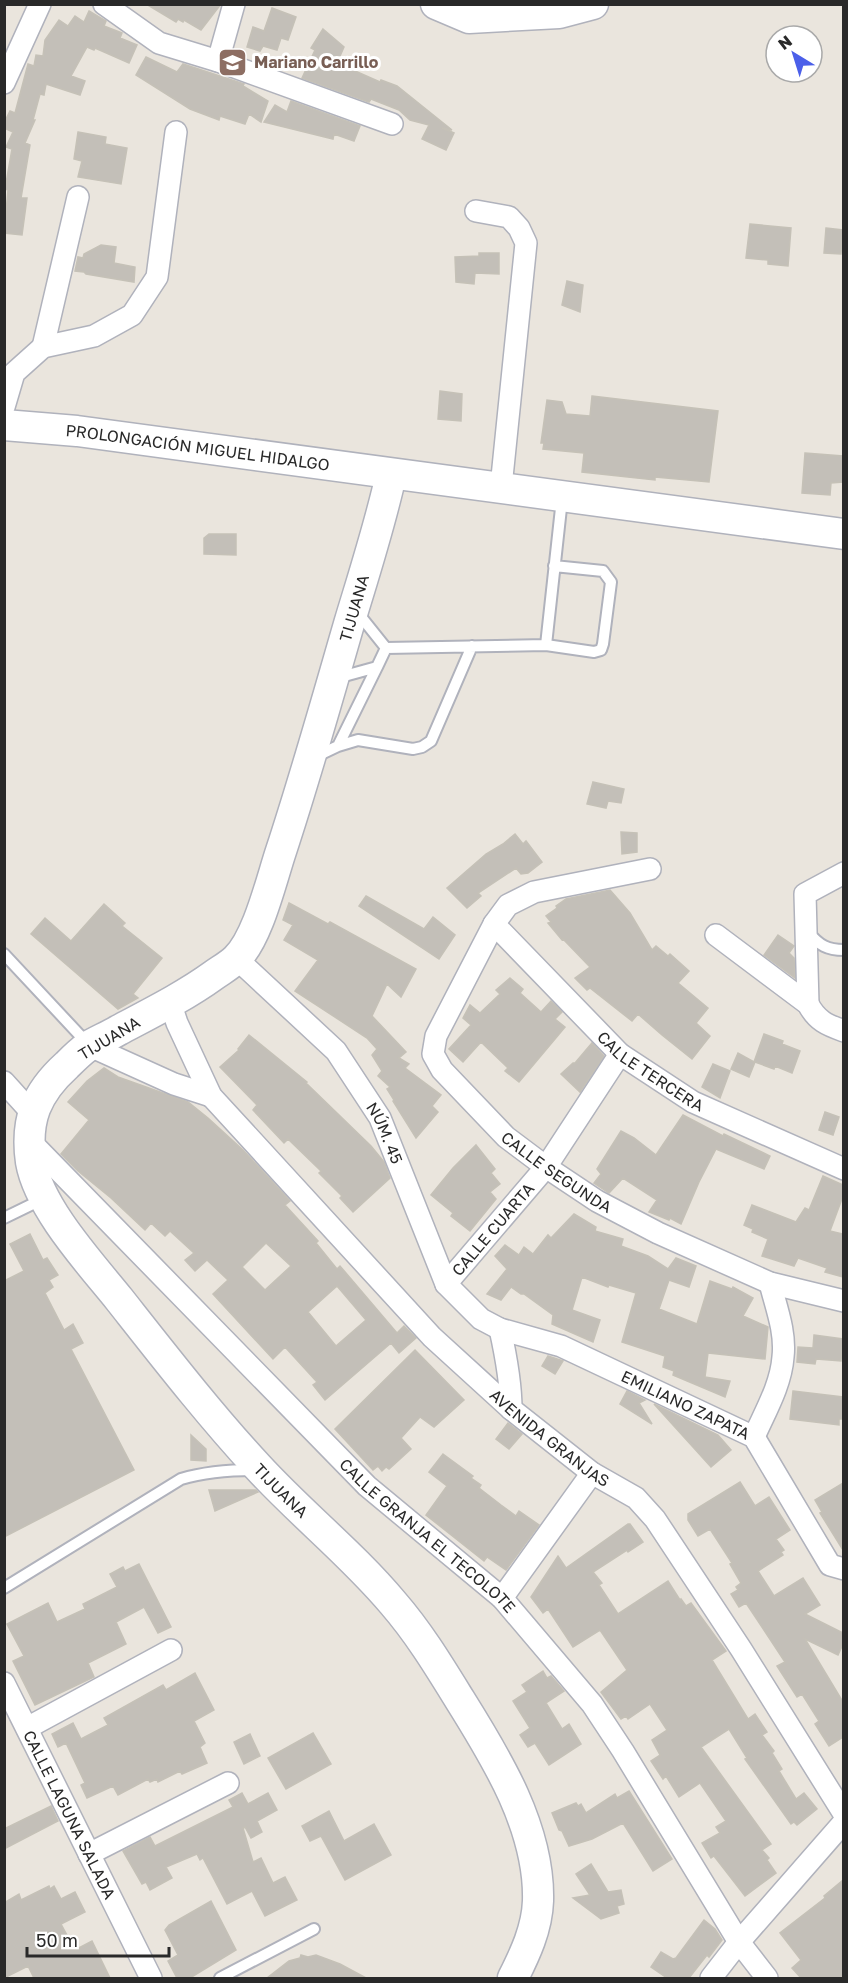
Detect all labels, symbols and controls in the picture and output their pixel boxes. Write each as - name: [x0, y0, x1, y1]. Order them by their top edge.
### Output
- north arrow: [764, 24, 824, 84]
- text: N: [774, 31, 796, 54]
- school or university icon: Mariano Carrillo: [217, 46, 249, 78]
- place label: Mariano Carrillo: [254, 52, 379, 72]
- street label: PROLONGACIÓN MIGUEL HIDALGO: [65, 420, 331, 475]
- street label: TIJUANA: [335, 572, 373, 644]
- street label: TIJUANA: [74, 1012, 144, 1064]
- street label: CALLE TERCERA: [593, 1027, 707, 1116]
- street label: NÚM. 45: [362, 1098, 407, 1167]
- street label: CALLE SEGUNDA: [497, 1127, 616, 1217]
- street label: CALLE CUARTA: [447, 1178, 538, 1280]
- street label: EMILIANO ZAPATA: [618, 1366, 753, 1444]
- street label: AVENIDA GRANJAS: [486, 1385, 613, 1491]
- street label: CALLE GRANJA EL TECOLOTE: [335, 1454, 520, 1617]
- street label: TIJUANA: [250, 1459, 312, 1522]
- street label: CALLE LAGUNA SALADA: [19, 1727, 120, 1903]
- scale bar: [27, 1920, 170, 1958]
- text: 50 m: [36, 1929, 78, 1951]

